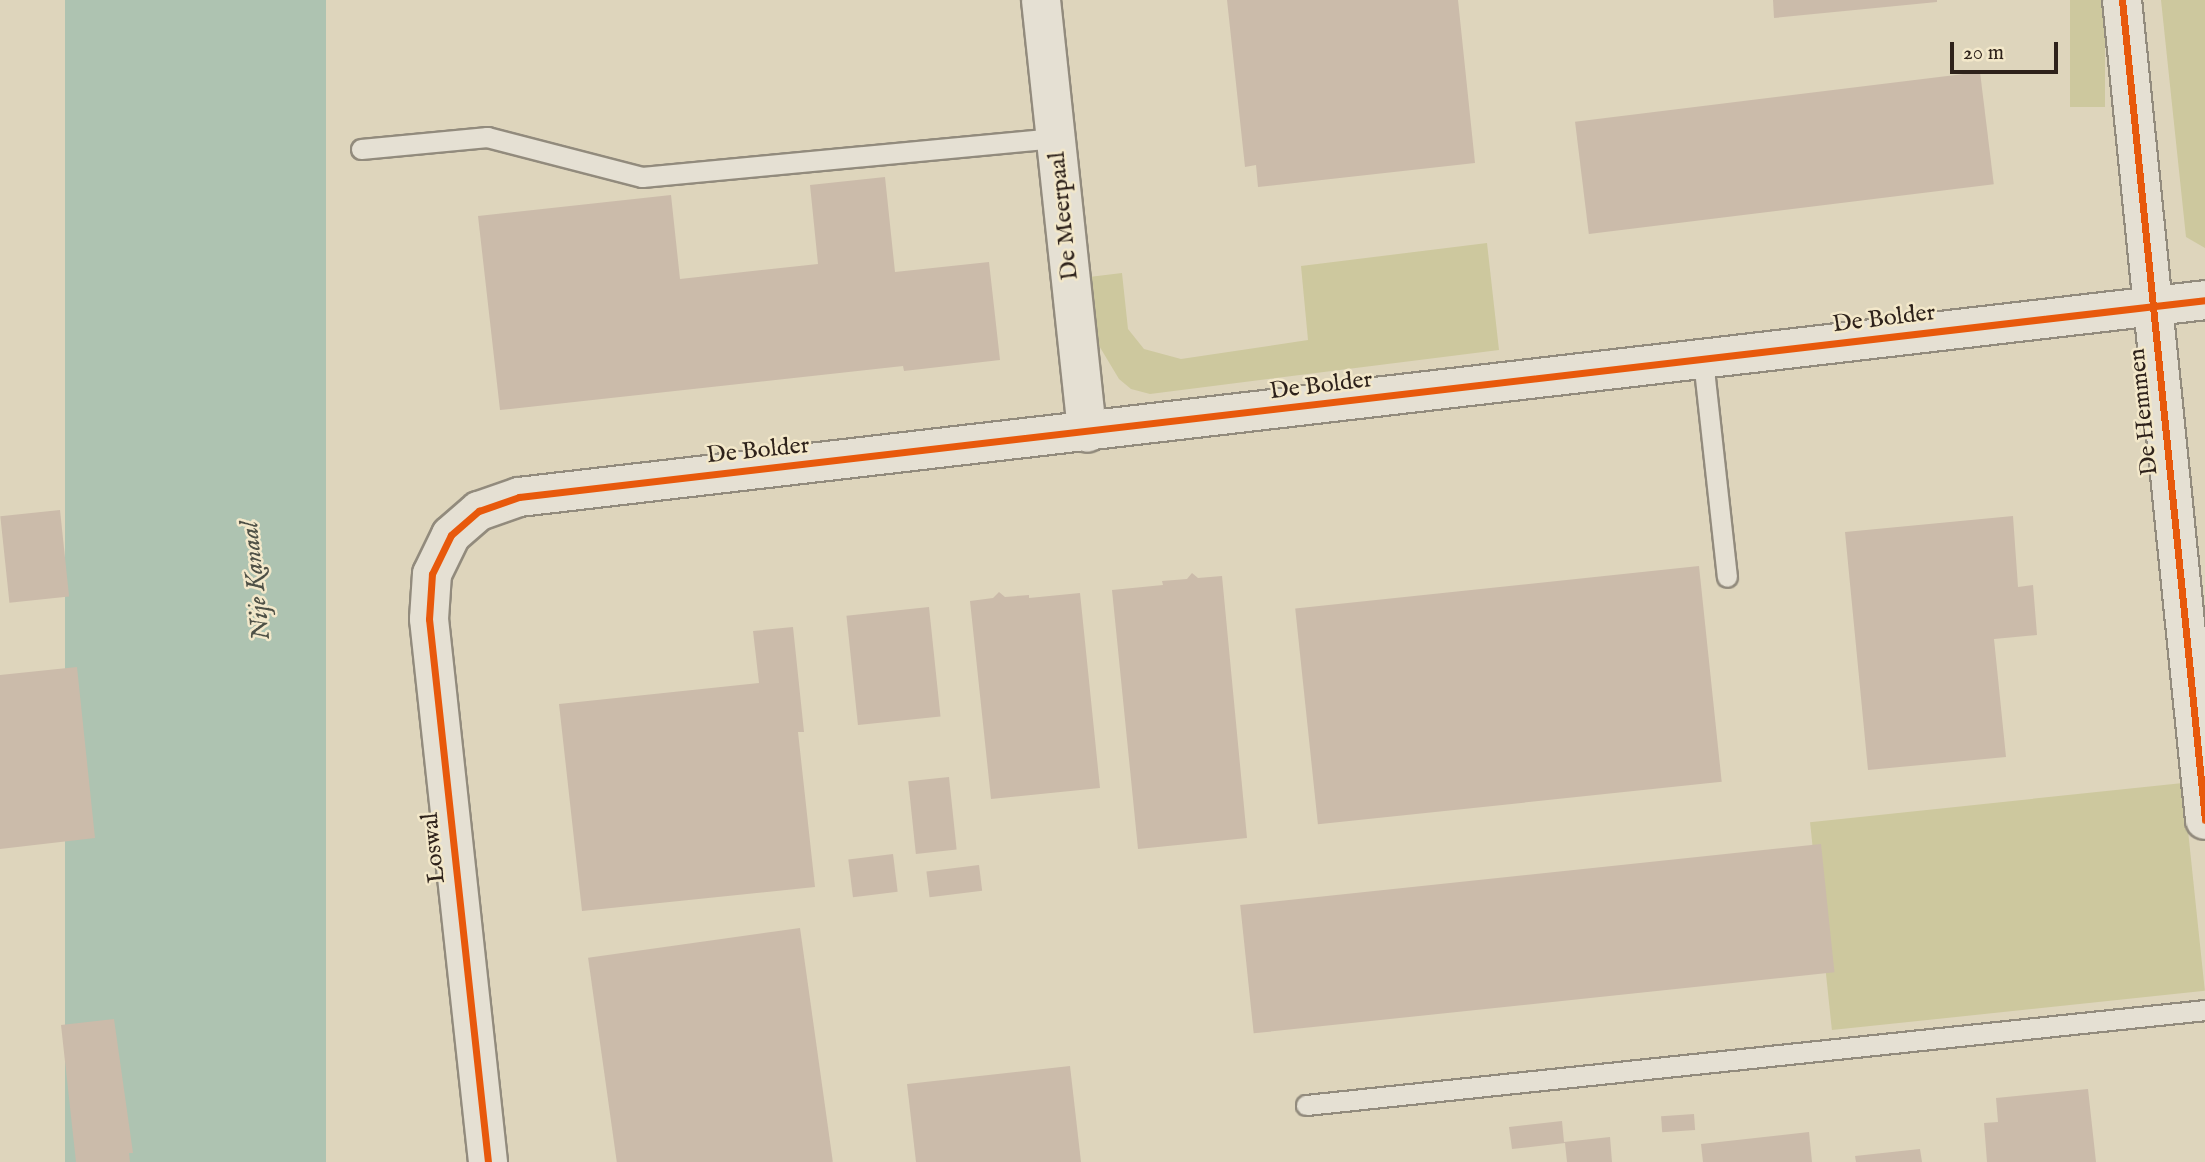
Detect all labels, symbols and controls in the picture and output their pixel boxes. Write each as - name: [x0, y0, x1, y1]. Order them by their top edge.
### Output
- scale bar: [1953, 28, 2062, 72]
- text: 20 m: [1963, 40, 2004, 67]
- street label: De Meerpaal: [1043, 150, 1085, 282]
- street label: De Bolder: [1831, 298, 1937, 340]
- street label: De Hemmen: [2123, 347, 2165, 477]
- street label: De Bolder: [1268, 365, 1374, 407]
- street label: De Bolder: [705, 431, 811, 471]
- water label: Nije Kanaal: [234, 520, 278, 642]
- street label: Loswal: [416, 811, 452, 885]

